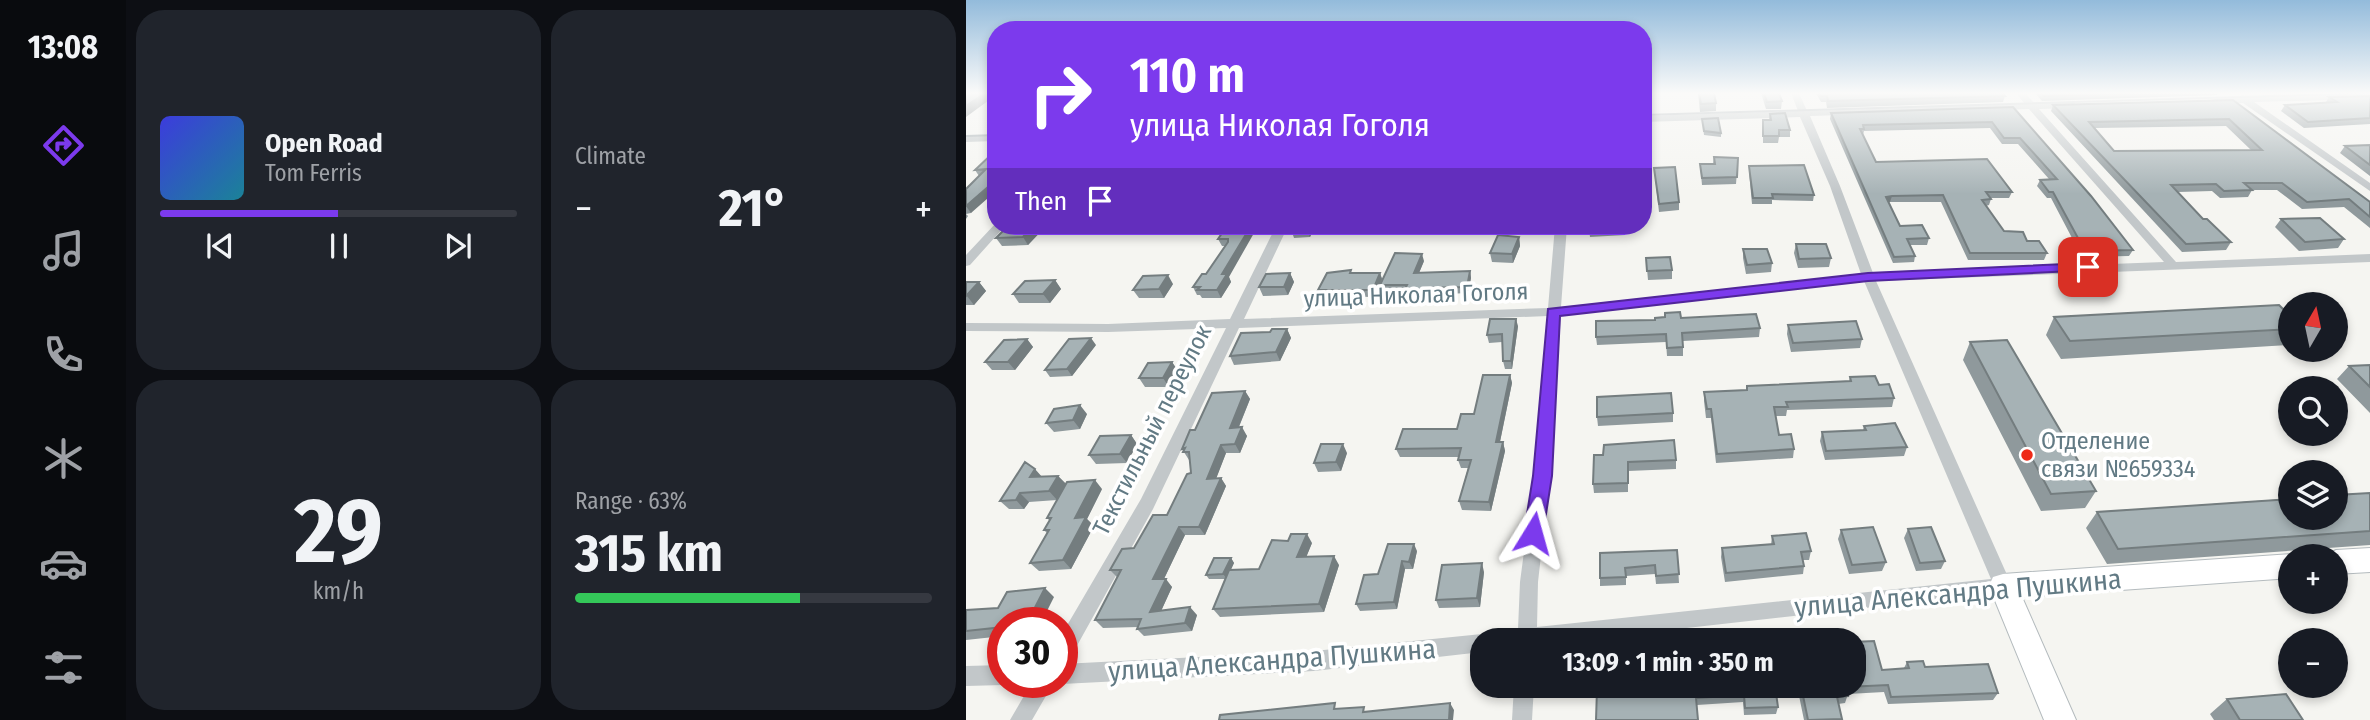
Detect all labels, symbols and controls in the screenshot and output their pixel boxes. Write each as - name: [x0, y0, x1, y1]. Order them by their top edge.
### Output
- text: 13:08: [28, 28, 98, 66]
- text: 110 m: [1130, 46, 1245, 105]
- icon: right: [1015, 49, 1106, 140]
- text: улица Николая Гоголя: [1130, 106, 1430, 144]
- icon: directions: [39, 121, 88, 170]
- text: Open Road: [265, 128, 383, 159]
- text: Climate: [575, 142, 646, 170]
- text: Tom Ferris: [265, 159, 362, 187]
- text: 21°: [719, 177, 788, 240]
- icon: arrive: [1081, 182, 1119, 220]
- text: −: [575, 186, 592, 232]
- text: +: [915, 186, 932, 232]
- text: Then: [1015, 186, 1067, 217]
- icon: music: [39, 226, 88, 275]
- icon: previous: [201, 227, 239, 265]
- icon: pause: [320, 227, 358, 265]
- icon: next: [439, 227, 477, 265]
- pin: [2058, 237, 2118, 297]
- icon: arrive: [2069, 248, 2107, 286]
- street label: улица Николая Гоголя: [1303, 277, 1529, 313]
- north arrow: [2278, 292, 2348, 362]
- map controls: [2278, 292, 2348, 698]
- street label: Текстильный переулок: [1087, 320, 1217, 540]
- icon: phone: [39, 330, 88, 379]
- button: search: [2278, 376, 2348, 446]
- place label: Отделение связи №659334: [2041, 427, 2195, 483]
- icon: climate: [39, 434, 88, 483]
- marker: Отделение связи №659334: [2019, 447, 2035, 463]
- button: layers: [2278, 460, 2348, 530]
- text: 29: [294, 477, 383, 586]
- text: Range · 63%: [575, 487, 687, 515]
- position arrow: [1496, 496, 1570, 570]
- text: 315 km: [575, 522, 723, 585]
- icon: car: [39, 539, 88, 588]
- button: +: [2278, 544, 2348, 614]
- street label: улица Александра Пушкина: [1793, 562, 2123, 624]
- text: km/h: [313, 577, 364, 605]
- speed limit sign: 30: [987, 607, 1078, 698]
- button: −: [2278, 628, 2348, 698]
- street label: улица Александра Пушкина: [1107, 632, 1437, 688]
- icon: filters: [39, 643, 88, 692]
- text: 13:09 · 1 min · 350 m: [1562, 647, 1774, 678]

